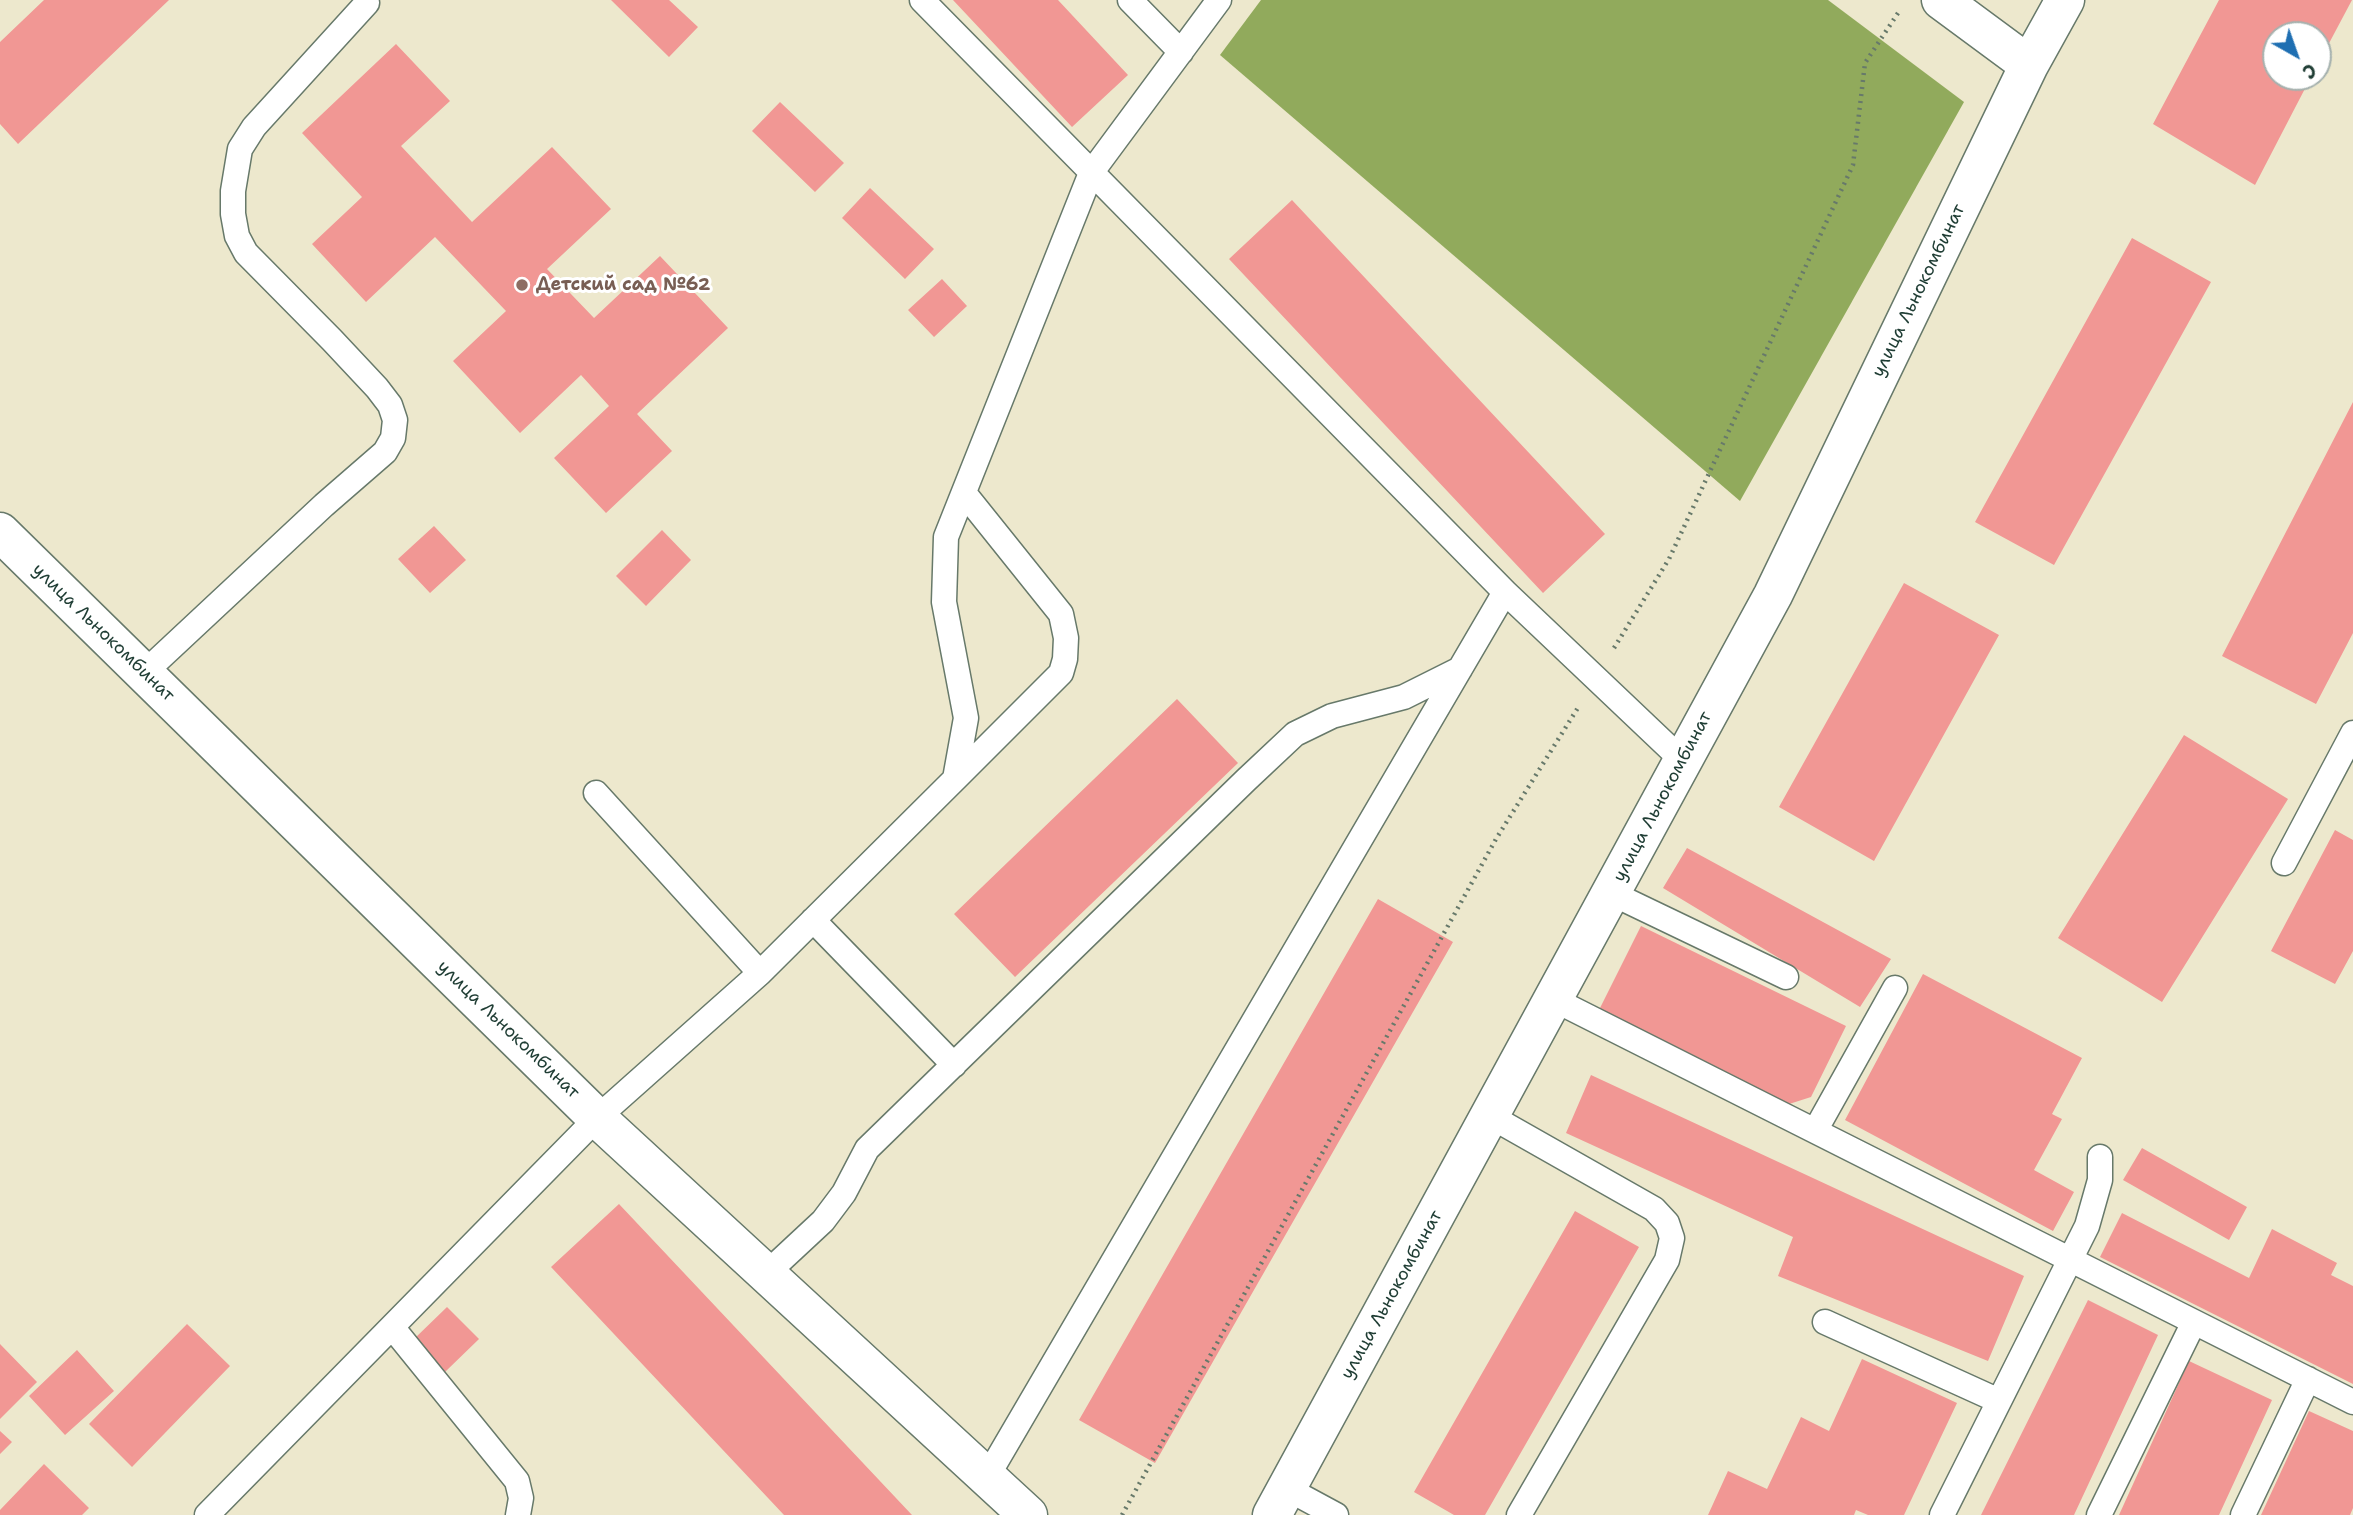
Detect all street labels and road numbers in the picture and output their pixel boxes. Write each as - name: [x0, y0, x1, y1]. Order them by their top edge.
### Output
- street label: улица Льнокомбинат: [1868, 201, 1970, 381]
- street label: улица Льнокомбинат: [27, 559, 179, 707]
- street label: улица Льнокомбинат: [1609, 708, 1717, 886]
- street label: улица Льнокомбинат: [432, 956, 584, 1104]
- street label: улица Льнокомбинат: [1337, 1207, 1447, 1383]

